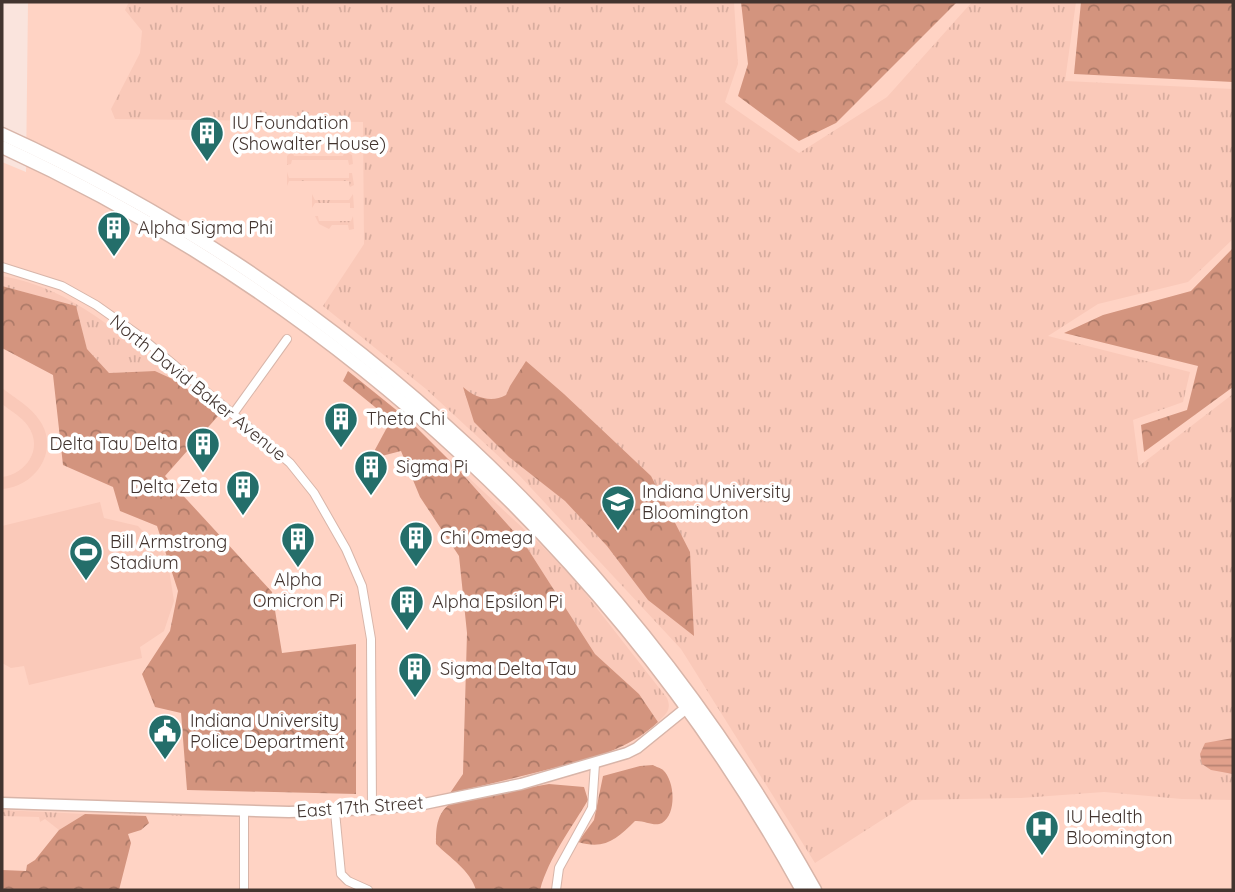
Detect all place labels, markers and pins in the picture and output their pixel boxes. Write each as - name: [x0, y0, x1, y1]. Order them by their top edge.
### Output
- place label: IU Foundation (Showalter House): [232, 111, 386, 155]
- building icon: IU Foundation (Showalter House): [188, 114, 226, 163]
- building icon: Alpha Sigma Phi: [95, 209, 133, 258]
- place label: Alpha Sigma Phi: [138, 216, 273, 239]
- building icon: Theta Chi: [322, 400, 360, 449]
- place label: Theta Chi: [366, 407, 445, 430]
- building icon: Delta Tau Delta: [184, 425, 222, 474]
- place label: Delta Tau Delta: [49, 432, 178, 455]
- building icon: Sigma Pi: [352, 448, 390, 497]
- place label: Sigma Pi: [396, 455, 468, 478]
- building icon: Delta Zeta: [224, 468, 262, 517]
- place label: Delta Zeta: [130, 475, 218, 498]
- place label: Indiana University Bloomington: [642, 480, 791, 524]
- school or university icon: Indiana University Bloomington: [599, 483, 637, 532]
- building icon: Chi Omega: [397, 519, 435, 568]
- building icon: Alpha Omicron Pi: [279, 520, 317, 569]
- place label: Chi Omega: [440, 526, 533, 549]
- place label: Bill Armstrong Stadium: [110, 530, 227, 574]
- sports icon: Bill Armstrong Stadium: [67, 533, 105, 582]
- place label: Alpha Omicron Pi: [253, 568, 343, 612]
- building icon: Alpha Epsilon Pi: [388, 583, 426, 632]
- place label: Alpha Epsilon Pi: [432, 590, 563, 613]
- building icon: Sigma Delta Tau: [396, 650, 434, 699]
- place label: Sigma Delta Tau: [440, 657, 577, 680]
- place label: Indiana University Police Department: [190, 709, 345, 753]
- public building icon: Indiana University Police Department: [146, 712, 184, 761]
- place label: IU Health Bloomington: [1066, 805, 1173, 849]
- hospital icon: IU Health Bloomington: [1023, 808, 1061, 857]

